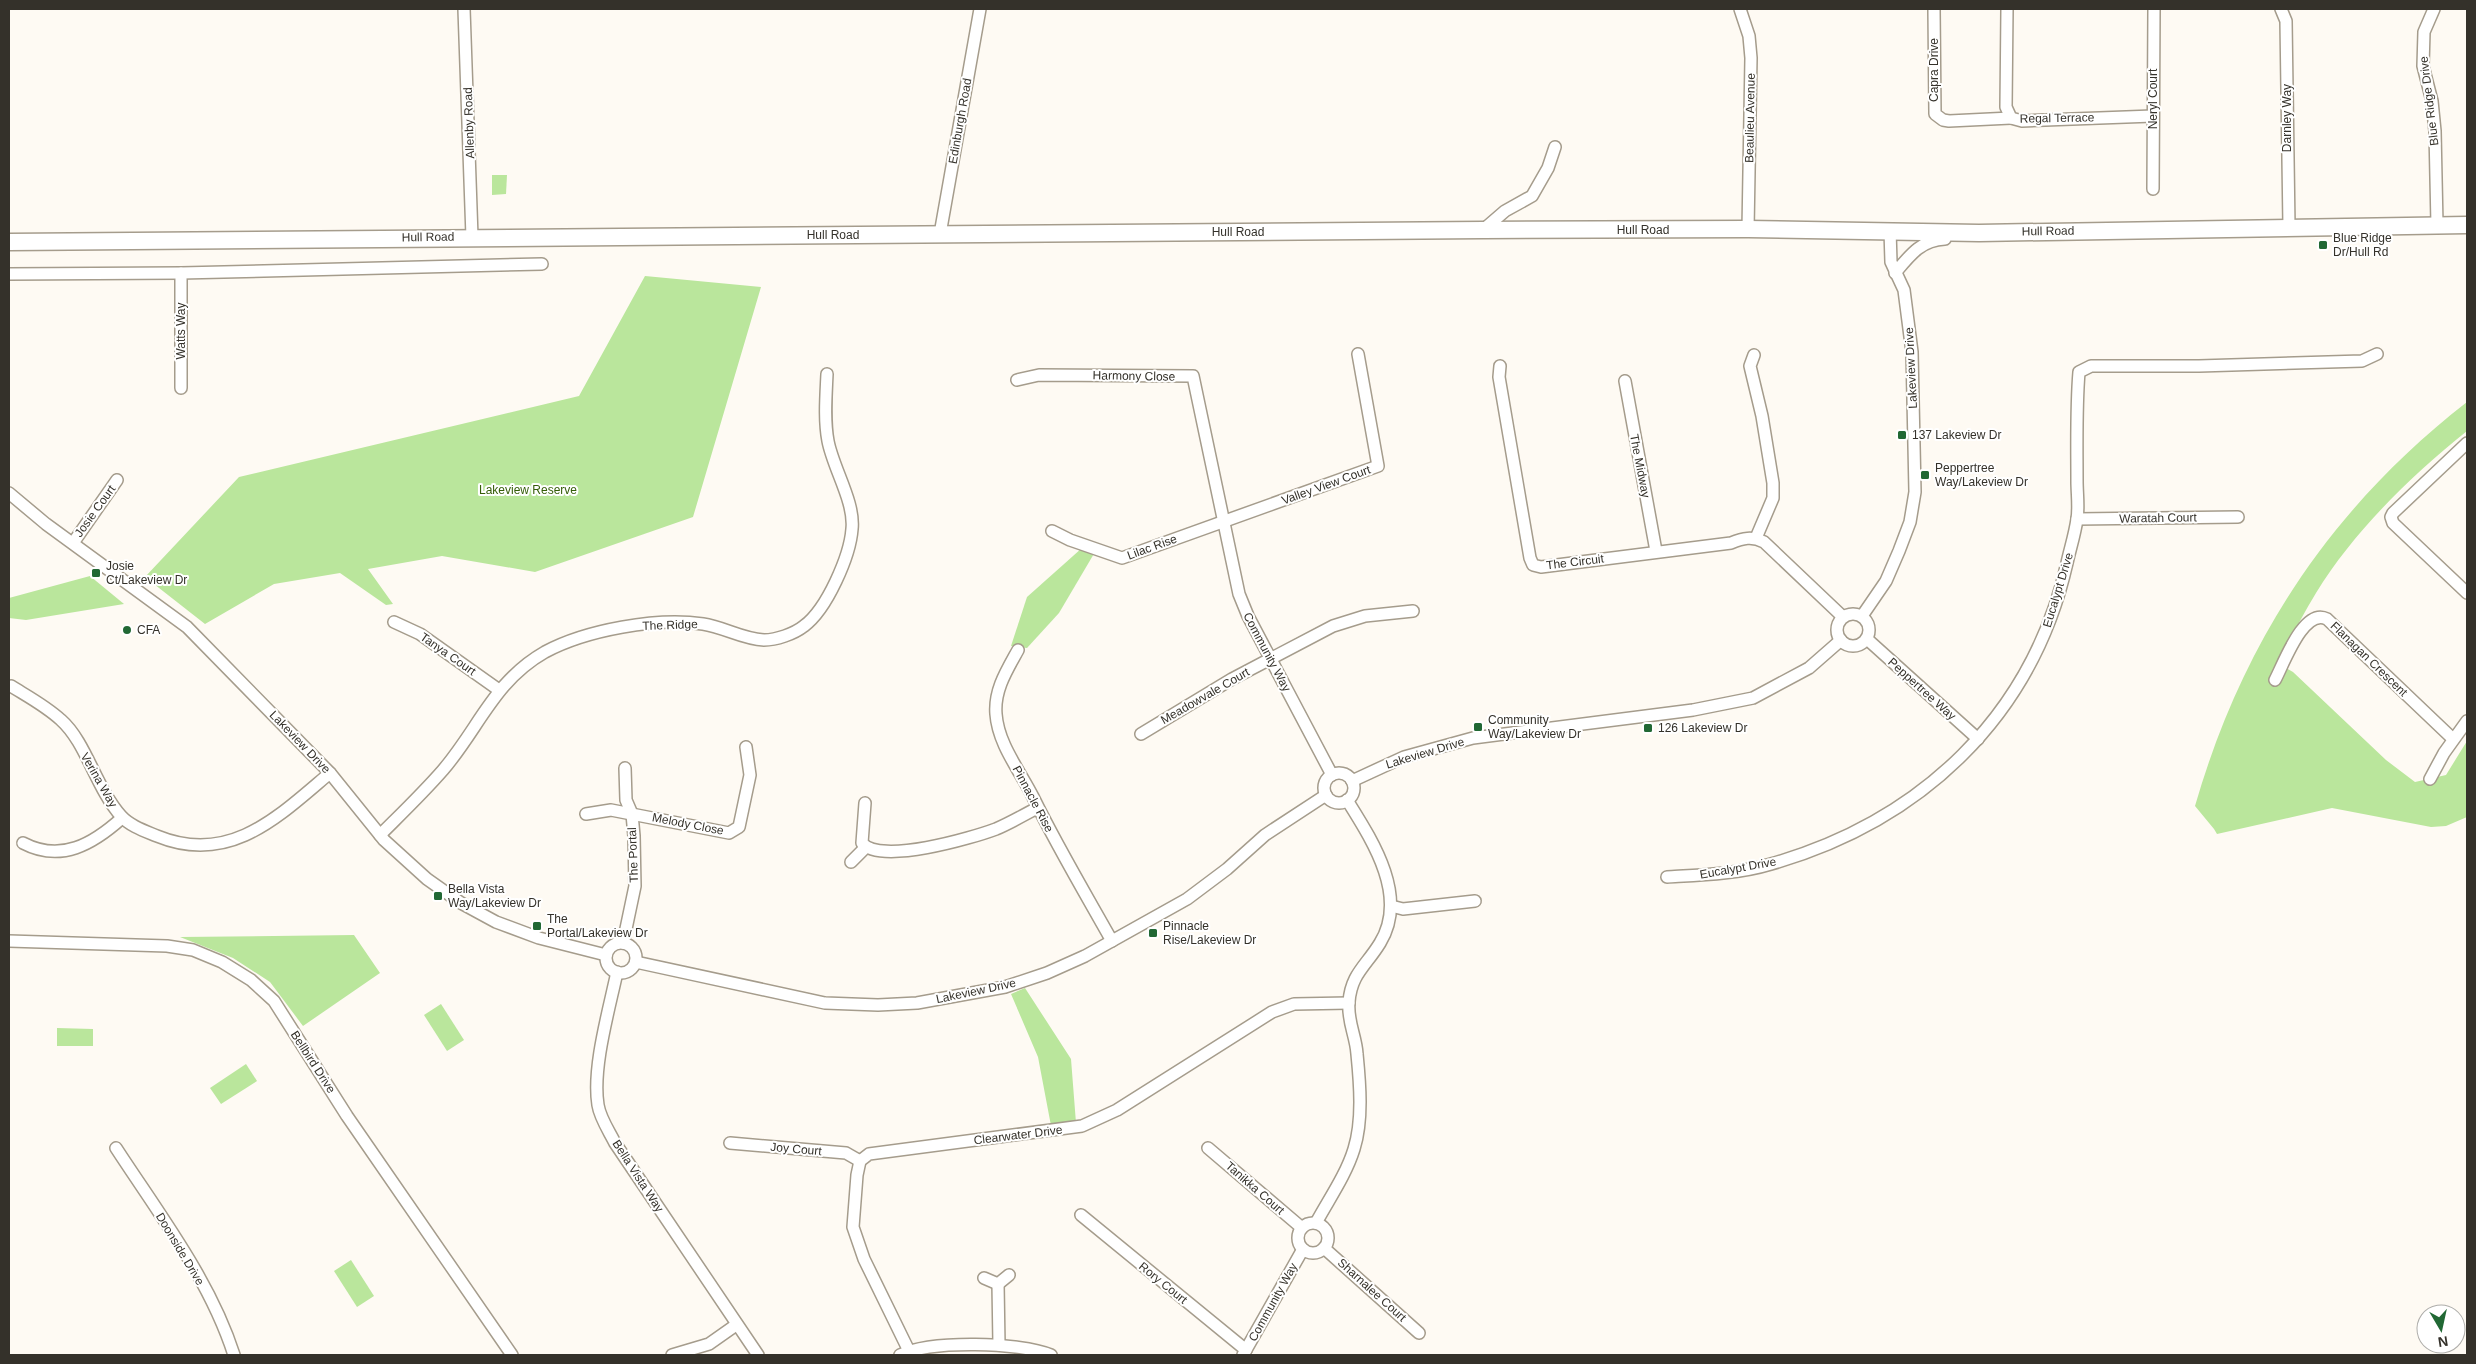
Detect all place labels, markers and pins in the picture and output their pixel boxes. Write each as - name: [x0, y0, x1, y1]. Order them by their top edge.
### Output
- place label: Blue Ridge Dr/Hull Rd: [2333, 231, 2392, 259]
- marker: Blue Ridge Dr/Hull Rd: [2317, 239, 2329, 251]
- place label: 137 Lakeview Dr: [1912, 428, 2001, 442]
- marker: 137 Lakeview Dr: [1896, 429, 1908, 441]
- place label: Peppertree Way/Lakeview Dr: [1935, 461, 2028, 489]
- marker: Peppertree Way/Lakeview Dr: [1919, 469, 1931, 481]
- place label: Josie Ct/Lakeview Dr: [106, 559, 187, 587]
- marker: Josie Ct/Lakeview Dr: [90, 567, 102, 579]
- place label: CFA: [137, 623, 160, 637]
- marker: CFA: [121, 624, 133, 636]
- place label: Community Way/Lakeview Dr: [1488, 713, 1581, 741]
- marker: Community Way/Lakeview Dr: [1472, 721, 1484, 733]
- place label: 126 Lakeview Dr: [1658, 721, 1747, 735]
- marker: 126 Lakeview Dr: [1642, 722, 1654, 734]
- place label: Bella Vista Way/Lakeview Dr: [448, 882, 541, 910]
- marker: Bella Vista Way/Lakeview Dr: [432, 890, 444, 902]
- place label: The Portal/Lakeview Dr: [547, 912, 648, 940]
- place label: Pinnacle Rise/Lakeview Dr: [1163, 919, 1256, 947]
- marker: The Portal/Lakeview Dr: [531, 920, 543, 932]
- marker: Pinnacle Rise/Lakeview Dr: [1147, 927, 1159, 939]

